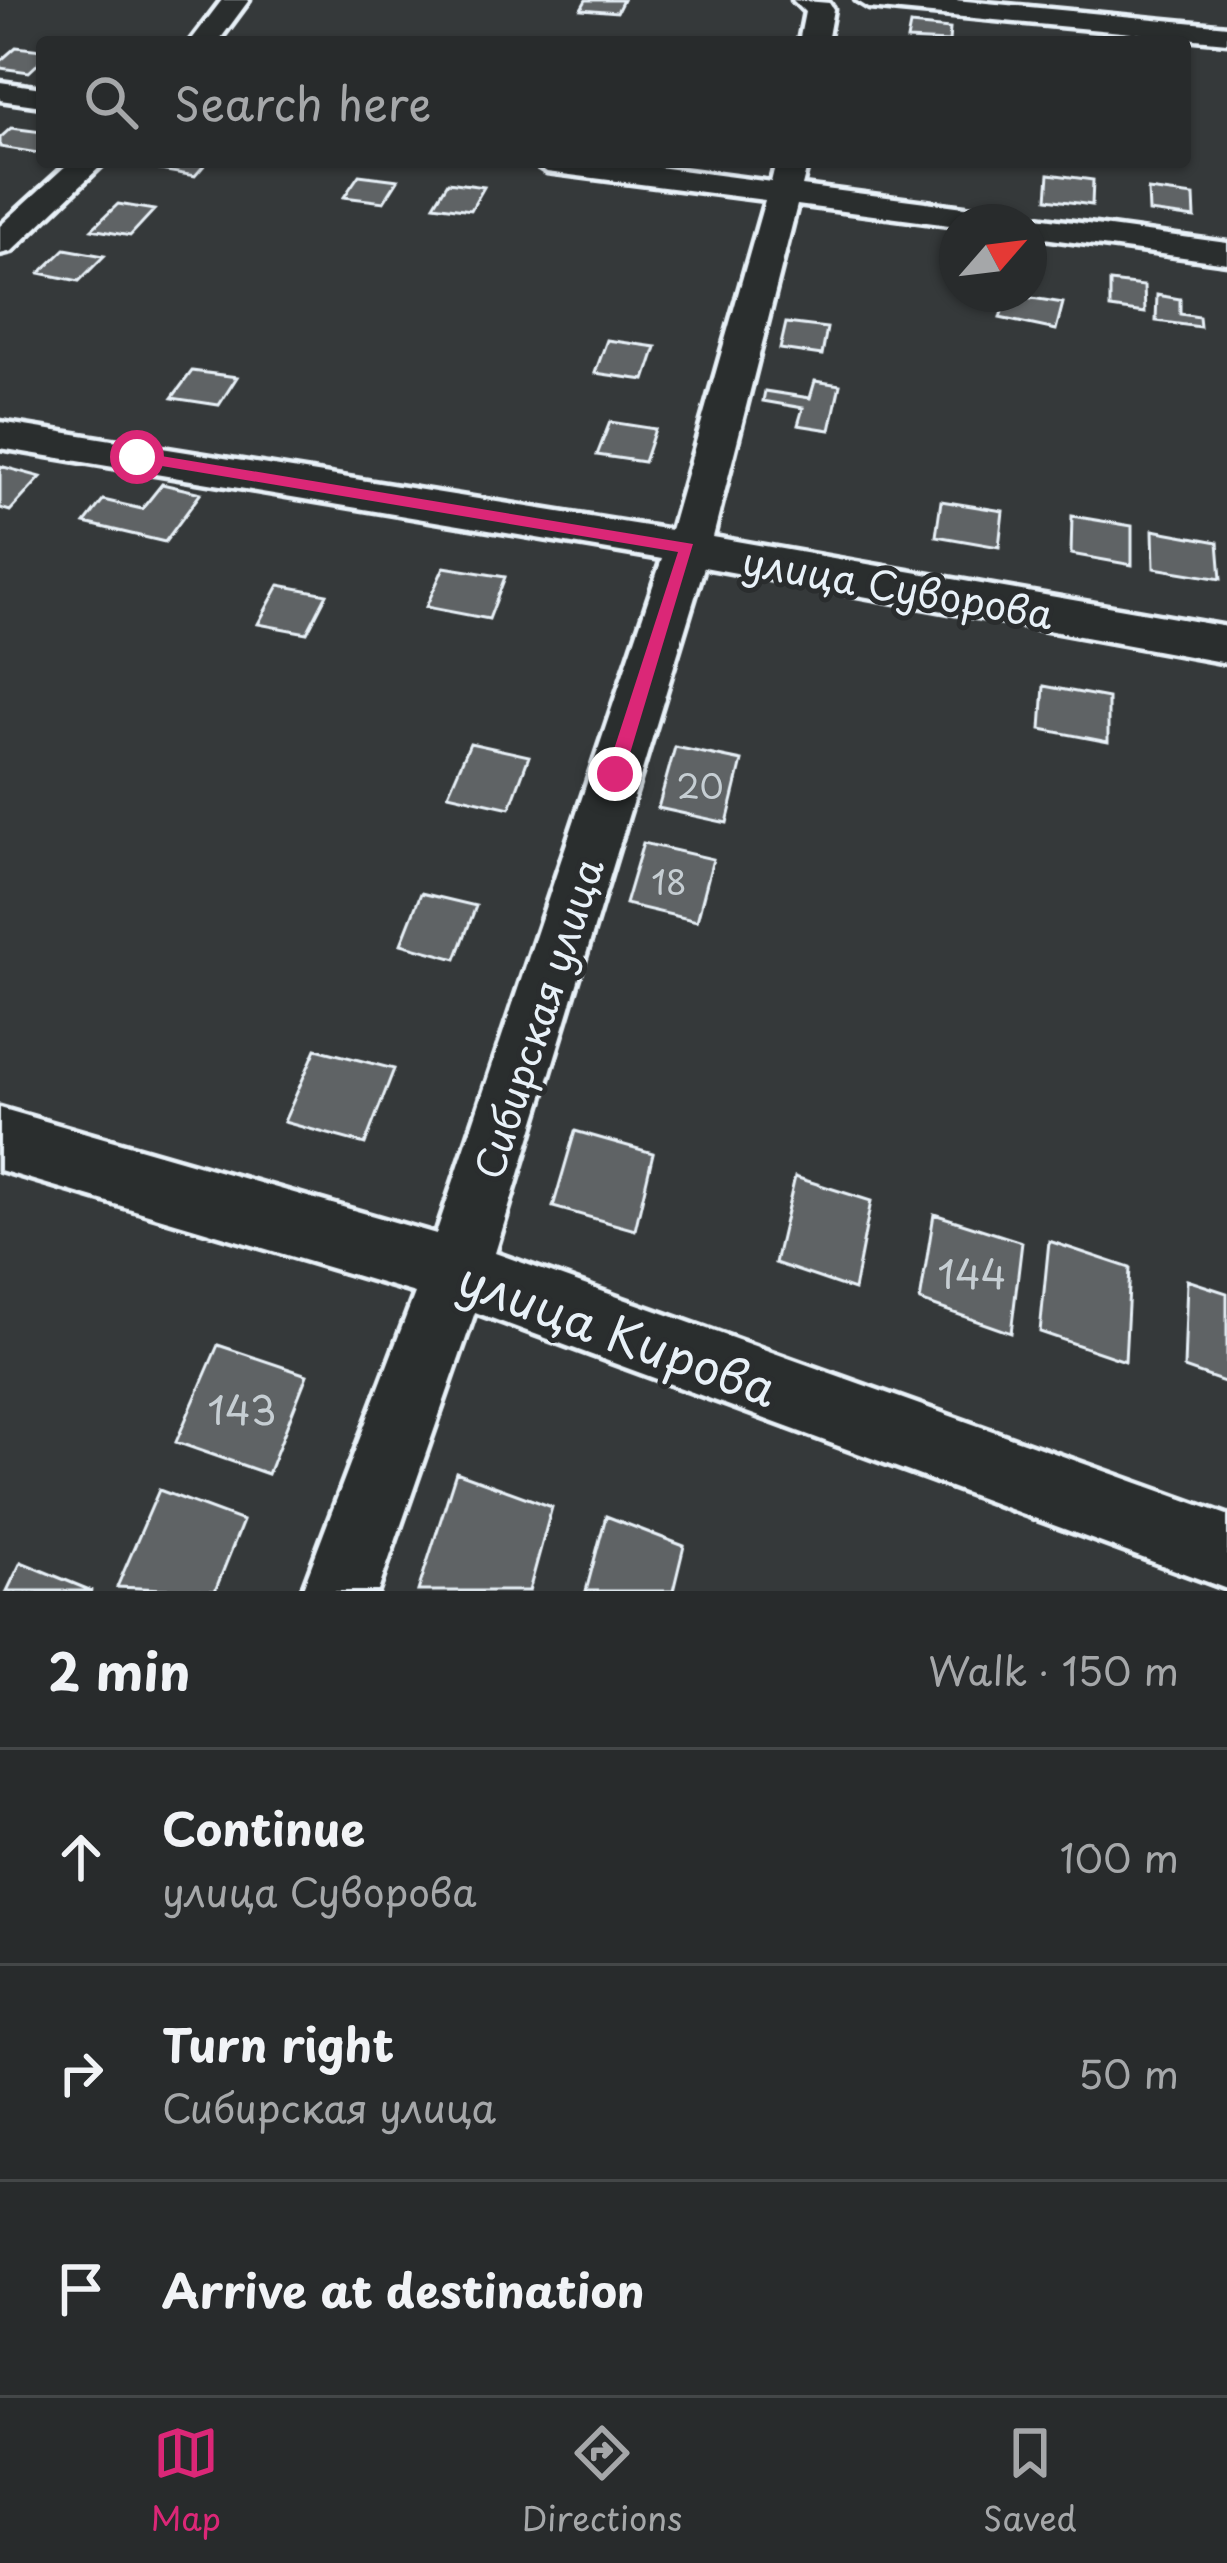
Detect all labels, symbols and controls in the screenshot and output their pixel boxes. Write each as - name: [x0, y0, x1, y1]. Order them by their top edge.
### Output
- search box: [36, 36, 1191, 168]
- text: Search here: [174, 68, 431, 136]
- icon: search: [78, 69, 144, 135]
- north arrow: [939, 204, 1047, 312]
- route start: [110, 430, 164, 484]
- street label: улица Суворова: [738, 530, 1059, 642]
- route end: [588, 747, 642, 801]
- house number: 20: [676, 760, 724, 810]
- street label: Сибирская улица: [457, 850, 617, 1186]
- house number: 18: [651, 856, 687, 906]
- street label: улица Кирова: [449, 1241, 787, 1423]
- house number: 144: [937, 1243, 1007, 1302]
- house number: 143: [208, 1379, 276, 1438]
- text: 2 min: [48, 1631, 190, 1708]
- text: Walk · 150 m: [928, 1640, 1179, 1699]
- text: Continue: [162, 1793, 365, 1861]
- icon: ahead: [48, 1824, 114, 1890]
- text: 100 m: [1060, 1827, 1179, 1886]
- text: улица Суворова: [162, 1861, 477, 1920]
- text: Turn right: [162, 2009, 394, 2077]
- icon: right: [48, 2040, 114, 2106]
- text: 50 m: [1078, 2043, 1179, 2102]
- text: Сибирская улица: [162, 2077, 496, 2136]
- text: Arrive at destination: [162, 2255, 645, 2323]
- icon: arrive: [48, 2256, 114, 2322]
- tab: Map: [150, 2420, 221, 2542]
- tab: Directions: [522, 2420, 682, 2542]
- tab: Saved: [983, 2420, 1077, 2542]

